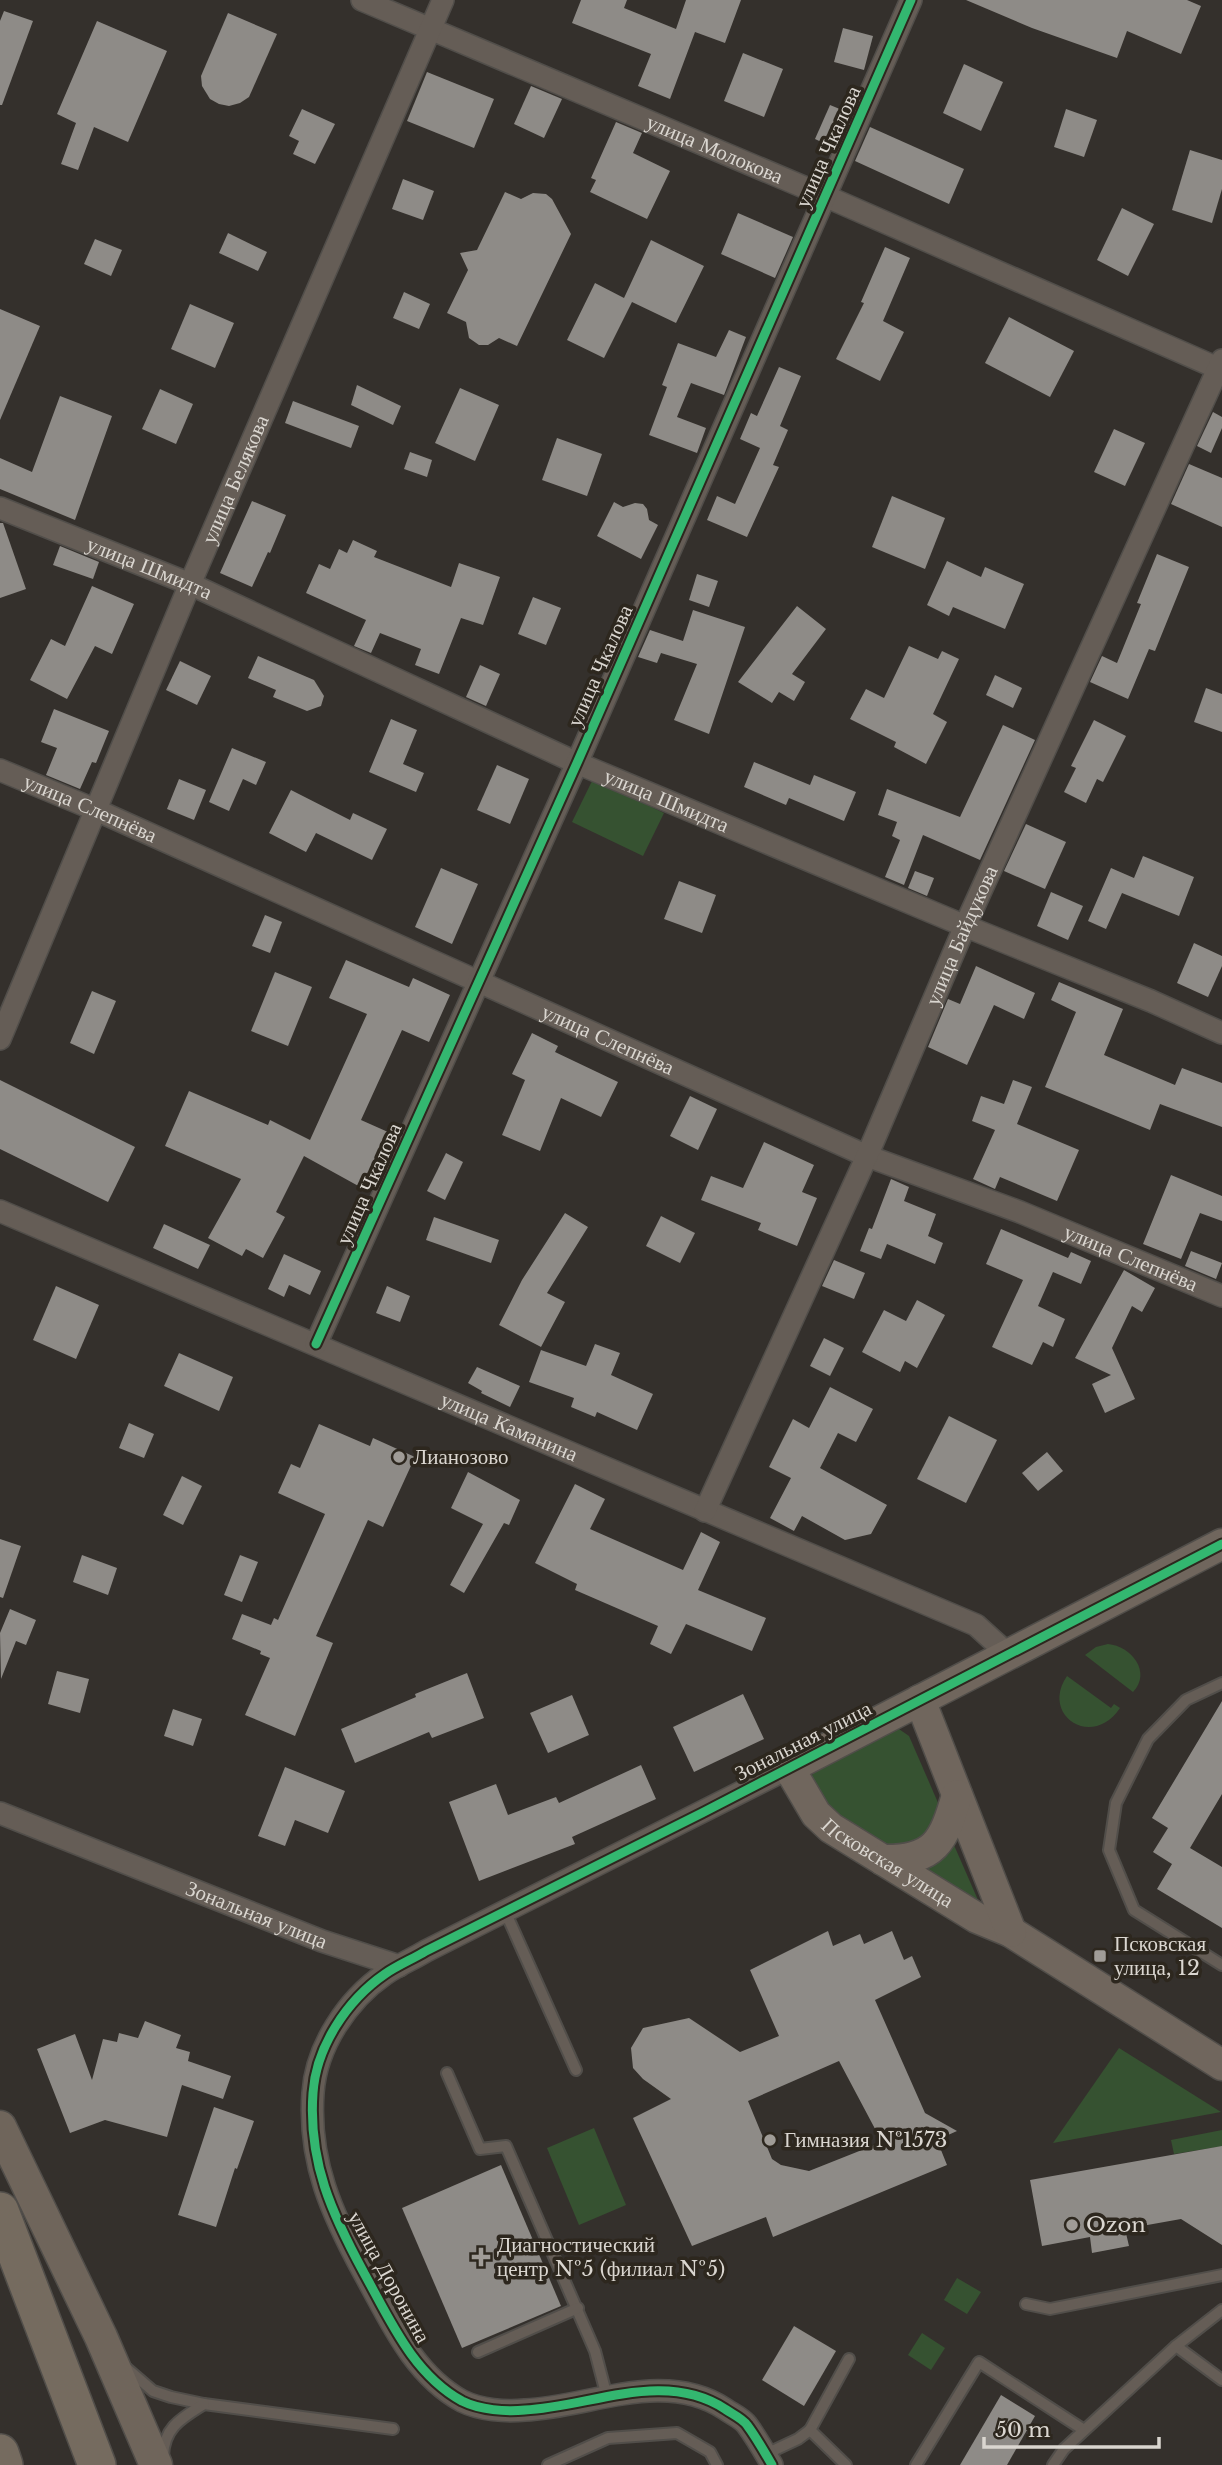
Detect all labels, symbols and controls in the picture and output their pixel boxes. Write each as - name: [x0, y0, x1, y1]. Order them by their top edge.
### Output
- street label: улица Чкалова: [790, 81, 867, 212]
- street label: улица Молокова: [642, 109, 788, 190]
- street label: улица Белякова: [196, 410, 275, 548]
- street label: улица Шмидта: [83, 531, 217, 606]
- street label: улица Чкалова: [562, 600, 639, 731]
- street label: улица Шмидта: [600, 763, 733, 839]
- street label: улица Слепнёва: [20, 768, 161, 849]
- street label: улица Байдукова: [920, 861, 1004, 1010]
- street label: улица Слепнёва: [537, 999, 679, 1081]
- street label: улица Чкалова: [331, 1118, 408, 1249]
- street label: улица Слепнёва: [1060, 1219, 1202, 1298]
- street label: улица Каманина: [437, 1386, 582, 1468]
- place label: Лианозово: [413, 1444, 508, 1470]
- marker: Лианозово: [391, 1449, 407, 1465]
- street label: Зональная улица: [730, 1695, 876, 1787]
- street label: Псковская улица: [816, 1813, 959, 1914]
- street label: Зональная улица: [182, 1875, 332, 1955]
- place label: Псковская улица, 12: [1114, 1931, 1206, 1981]
- marker: Псковская улица, 12: [1092, 1948, 1108, 1964]
- place label: Гимназия №1573: [784, 2127, 947, 2153]
- marker: Гимназия №1573: [762, 2132, 778, 2148]
- street label: улица Доронина: [342, 2207, 436, 2348]
- place label: Ozon: [1086, 2212, 1146, 2238]
- marker: Ozon: [1064, 2217, 1080, 2233]
- place label: Диагностический центр №5 (филиал №5): [497, 2232, 725, 2282]
- marker: Диагностический центр №5 (филиал №5): [471, 2247, 491, 2267]
- scale bar: [984, 2406, 1159, 2450]
- text: 50 m: [995, 2417, 1051, 2443]

